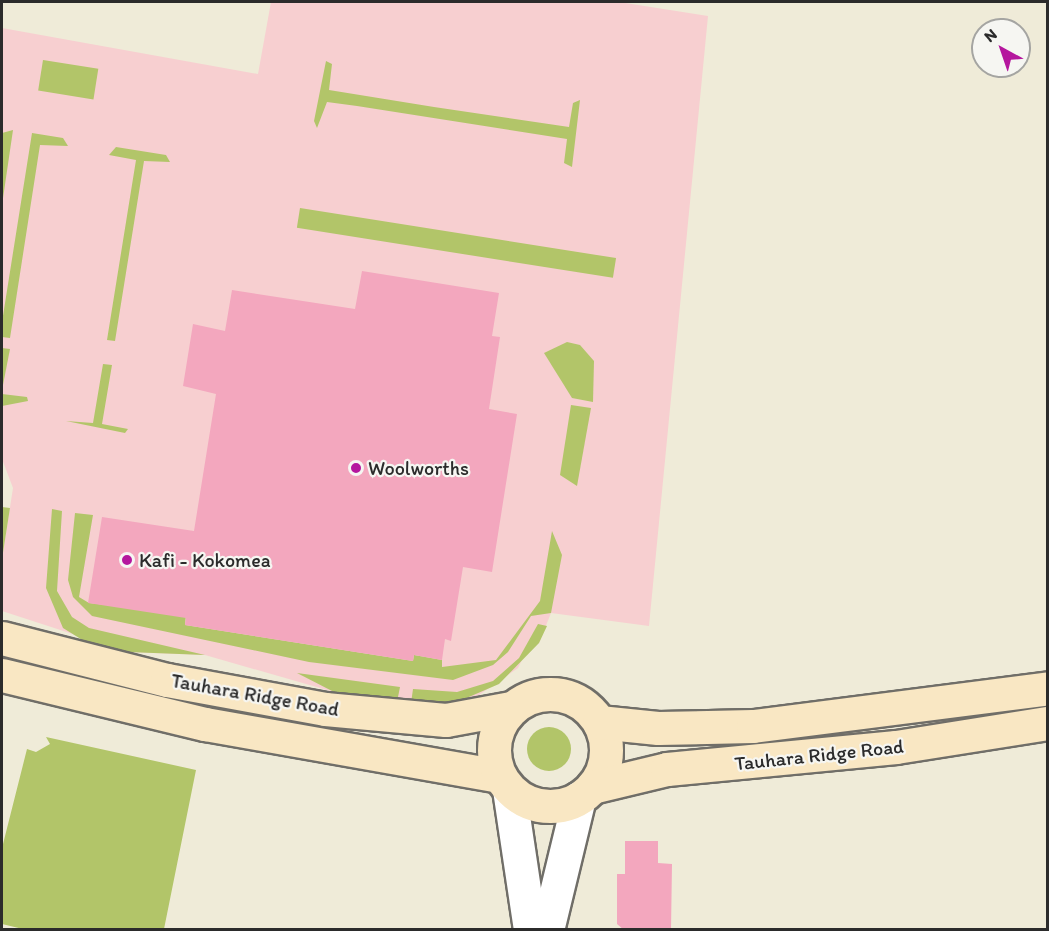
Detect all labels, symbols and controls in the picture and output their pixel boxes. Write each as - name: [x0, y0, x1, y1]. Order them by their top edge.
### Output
- north arrow: [971, 18, 1031, 78]
- text: N: [980, 25, 1001, 46]
- place label: Woolworths: [368, 456, 469, 480]
- marker: Woolworths: [349, 461, 363, 475]
- place label: Kafi - Kokomea: [139, 548, 271, 572]
- marker: Kafi - Kokomea: [120, 553, 134, 567]
- street label: Tauhara Ridge Road: [169, 668, 341, 722]
- street label: Tauhara Ridge Road: [733, 734, 905, 776]

